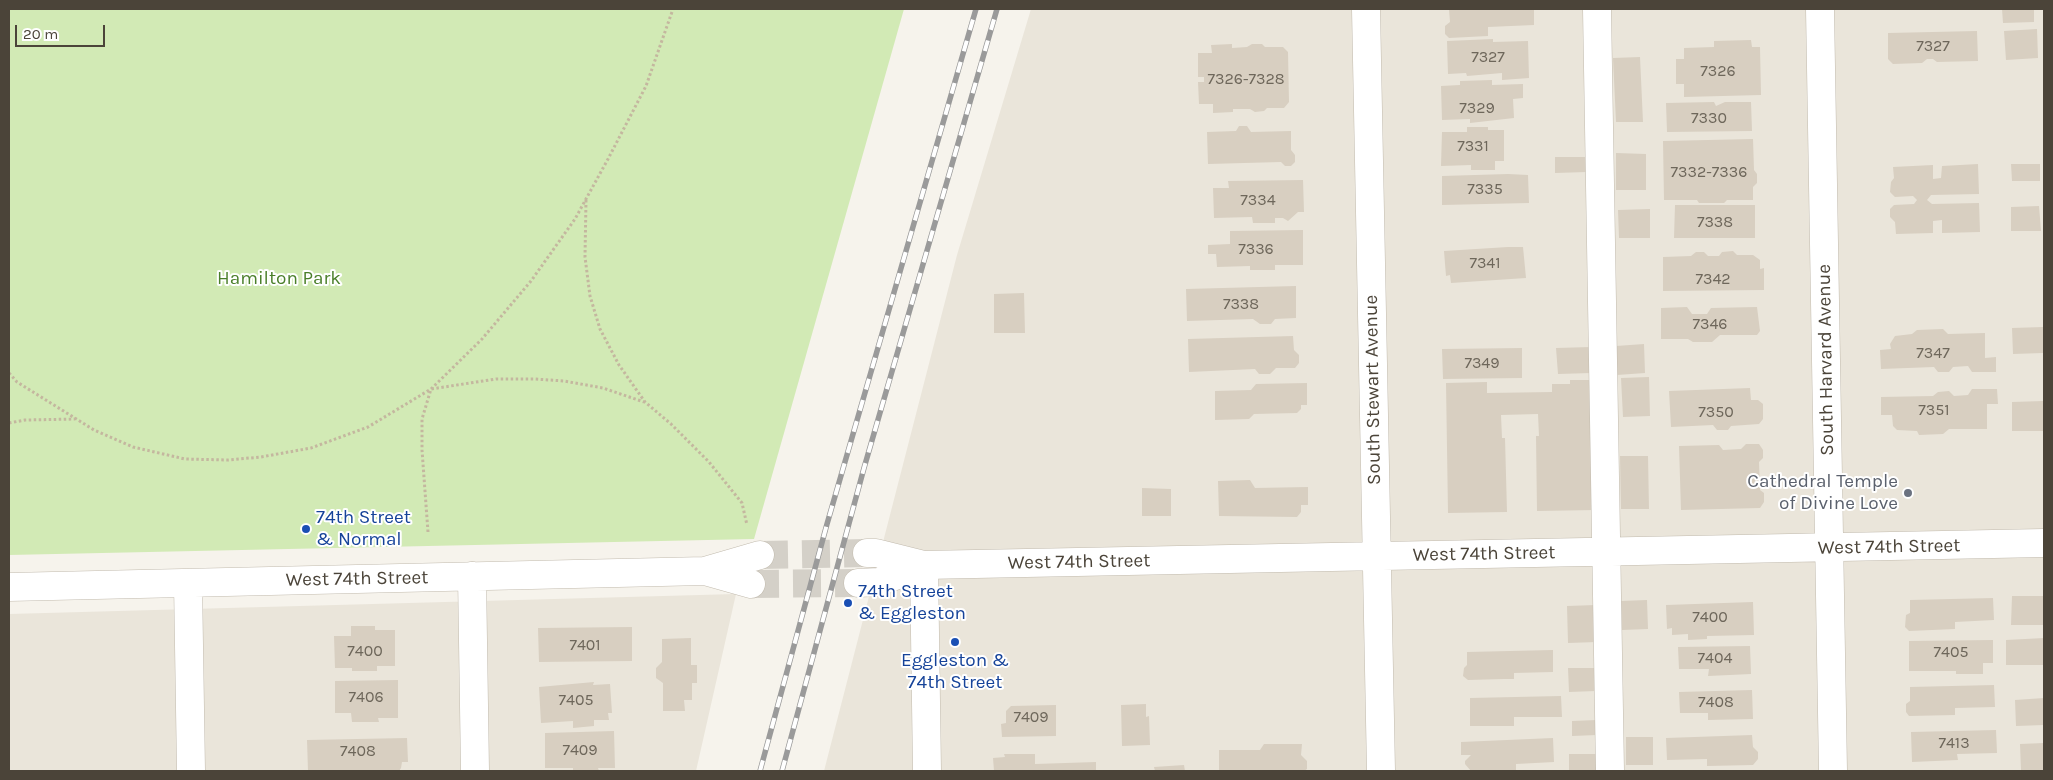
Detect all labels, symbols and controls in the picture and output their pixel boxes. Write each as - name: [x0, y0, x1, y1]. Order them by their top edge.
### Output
- scale bar: [18, 15, 108, 47]
- text: 20 m: [23, 25, 58, 43]
- house number: 7327: [1916, 36, 1950, 56]
- house number: 7327: [1471, 47, 1505, 67]
- house number: 7326: [1700, 61, 1736, 81]
- house number: 7326-7328: [1207, 69, 1285, 89]
- house number: 7329: [1459, 98, 1495, 118]
- house number: 7330: [1691, 108, 1727, 128]
- house number: 7331: [1457, 136, 1489, 156]
- house number: 7332-7336: [1671, 162, 1747, 182]
- house number: 7335: [1467, 179, 1503, 199]
- house number: 7334: [1240, 190, 1276, 210]
- house number: 7338: [1697, 212, 1733, 232]
- house number: 7336: [1238, 239, 1274, 259]
- house number: 7341: [1469, 253, 1501, 273]
- street label: South Harvard Avenue: [1813, 264, 1839, 456]
- park label: Hamilton Park: [217, 268, 341, 290]
- house number: 7342: [1695, 269, 1731, 289]
- house number: 7338: [1223, 294, 1259, 314]
- street label: South Stewart Avenue: [1360, 295, 1386, 485]
- house number: 7346: [1692, 314, 1728, 334]
- house number: 7347: [1916, 343, 1950, 363]
- house number: 7349: [1464, 353, 1500, 373]
- house number: 7351: [1918, 400, 1950, 420]
- house number: 7350: [1698, 402, 1734, 422]
- place label: Cathedral Temple of Divine Love: [1747, 471, 1898, 515]
- marker: Cathedral Temple of Divine Love: [1902, 487, 1914, 499]
- place label: 74th Street & Normal: [316, 507, 411, 551]
- marker: 74th Street & Normal: [300, 523, 312, 535]
- street label: West 74th Street: [1818, 534, 1960, 560]
- street label: West 74th Street: [1413, 541, 1555, 567]
- street label: West 74th Street: [1008, 549, 1150, 575]
- street label: West 74th Street: [286, 566, 428, 592]
- place label: 74th Street & Eggleston: [858, 581, 966, 625]
- marker: 74th Street & Eggleston: [842, 597, 854, 609]
- house number: 7400: [1692, 607, 1728, 627]
- house number: 7401: [569, 635, 601, 655]
- marker: Eggleston & 74th Street: [949, 636, 961, 648]
- house number: 7400: [347, 641, 383, 661]
- house number: 7405: [1934, 642, 1968, 662]
- house number: 7404: [1698, 648, 1732, 668]
- place label: Eggleston & 74th Street: [901, 650, 1009, 694]
- house number: 7406: [348, 687, 384, 707]
- house number: 7405: [559, 690, 593, 710]
- house number: 7408: [1698, 692, 1734, 712]
- house number: 7409: [1013, 707, 1049, 727]
- house number: 7413: [1938, 733, 1970, 753]
- house number: 7409: [562, 740, 598, 760]
- house number: 7408: [340, 741, 376, 761]

